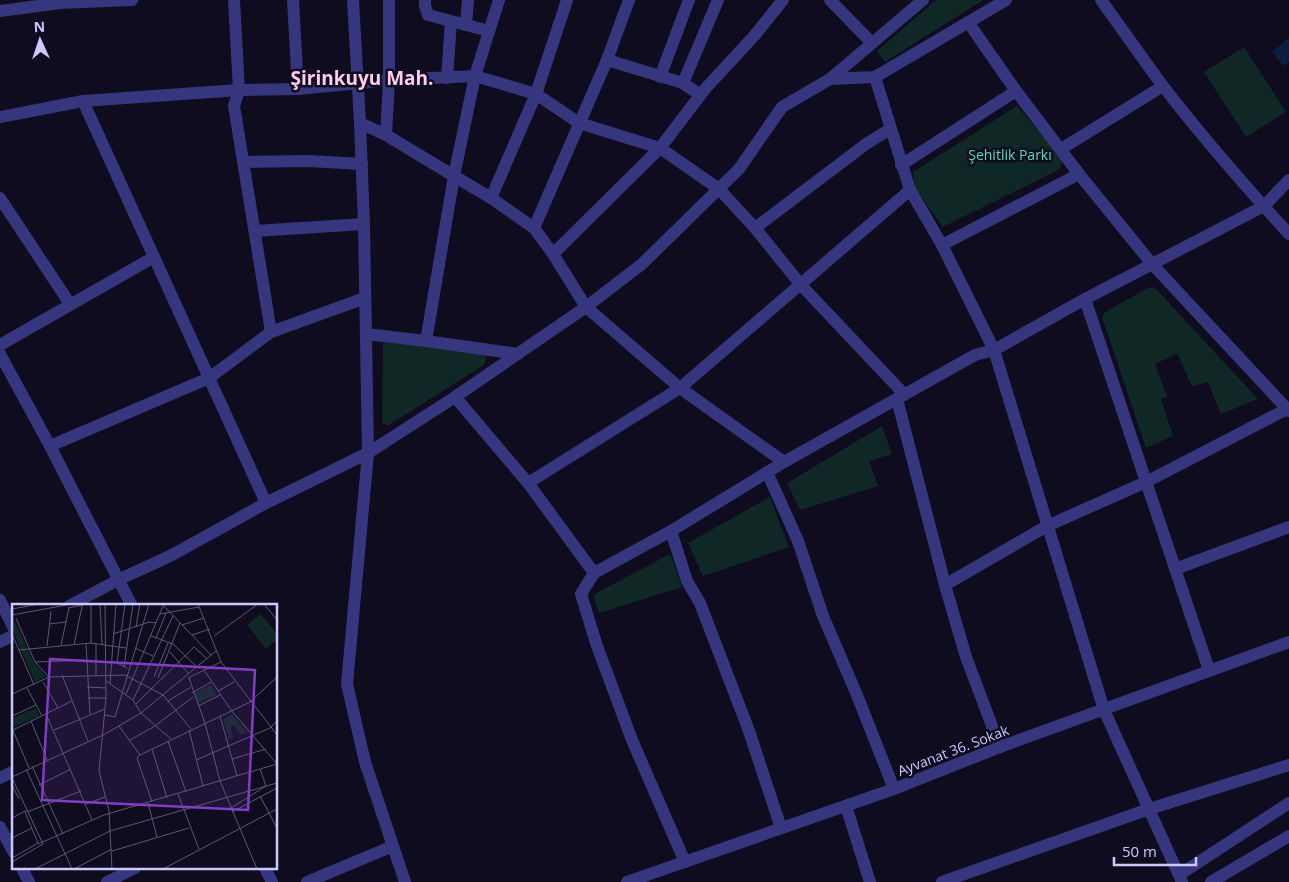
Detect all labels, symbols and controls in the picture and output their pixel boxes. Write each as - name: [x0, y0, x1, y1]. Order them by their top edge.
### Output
- north arrow: [15, 15, 65, 65]
- text: N: [33, 17, 45, 36]
- district label: Şirinkuyu Mah.: [291, 65, 433, 91]
- park label: Şehitlik Parkı: [968, 145, 1052, 164]
- inset map: [12, 604, 278, 870]
- street label: Ayvanat 36. Sokak: [895, 720, 1012, 780]
- scale bar: [1114, 834, 1196, 866]
- text: 50 m: [1122, 841, 1157, 861]

